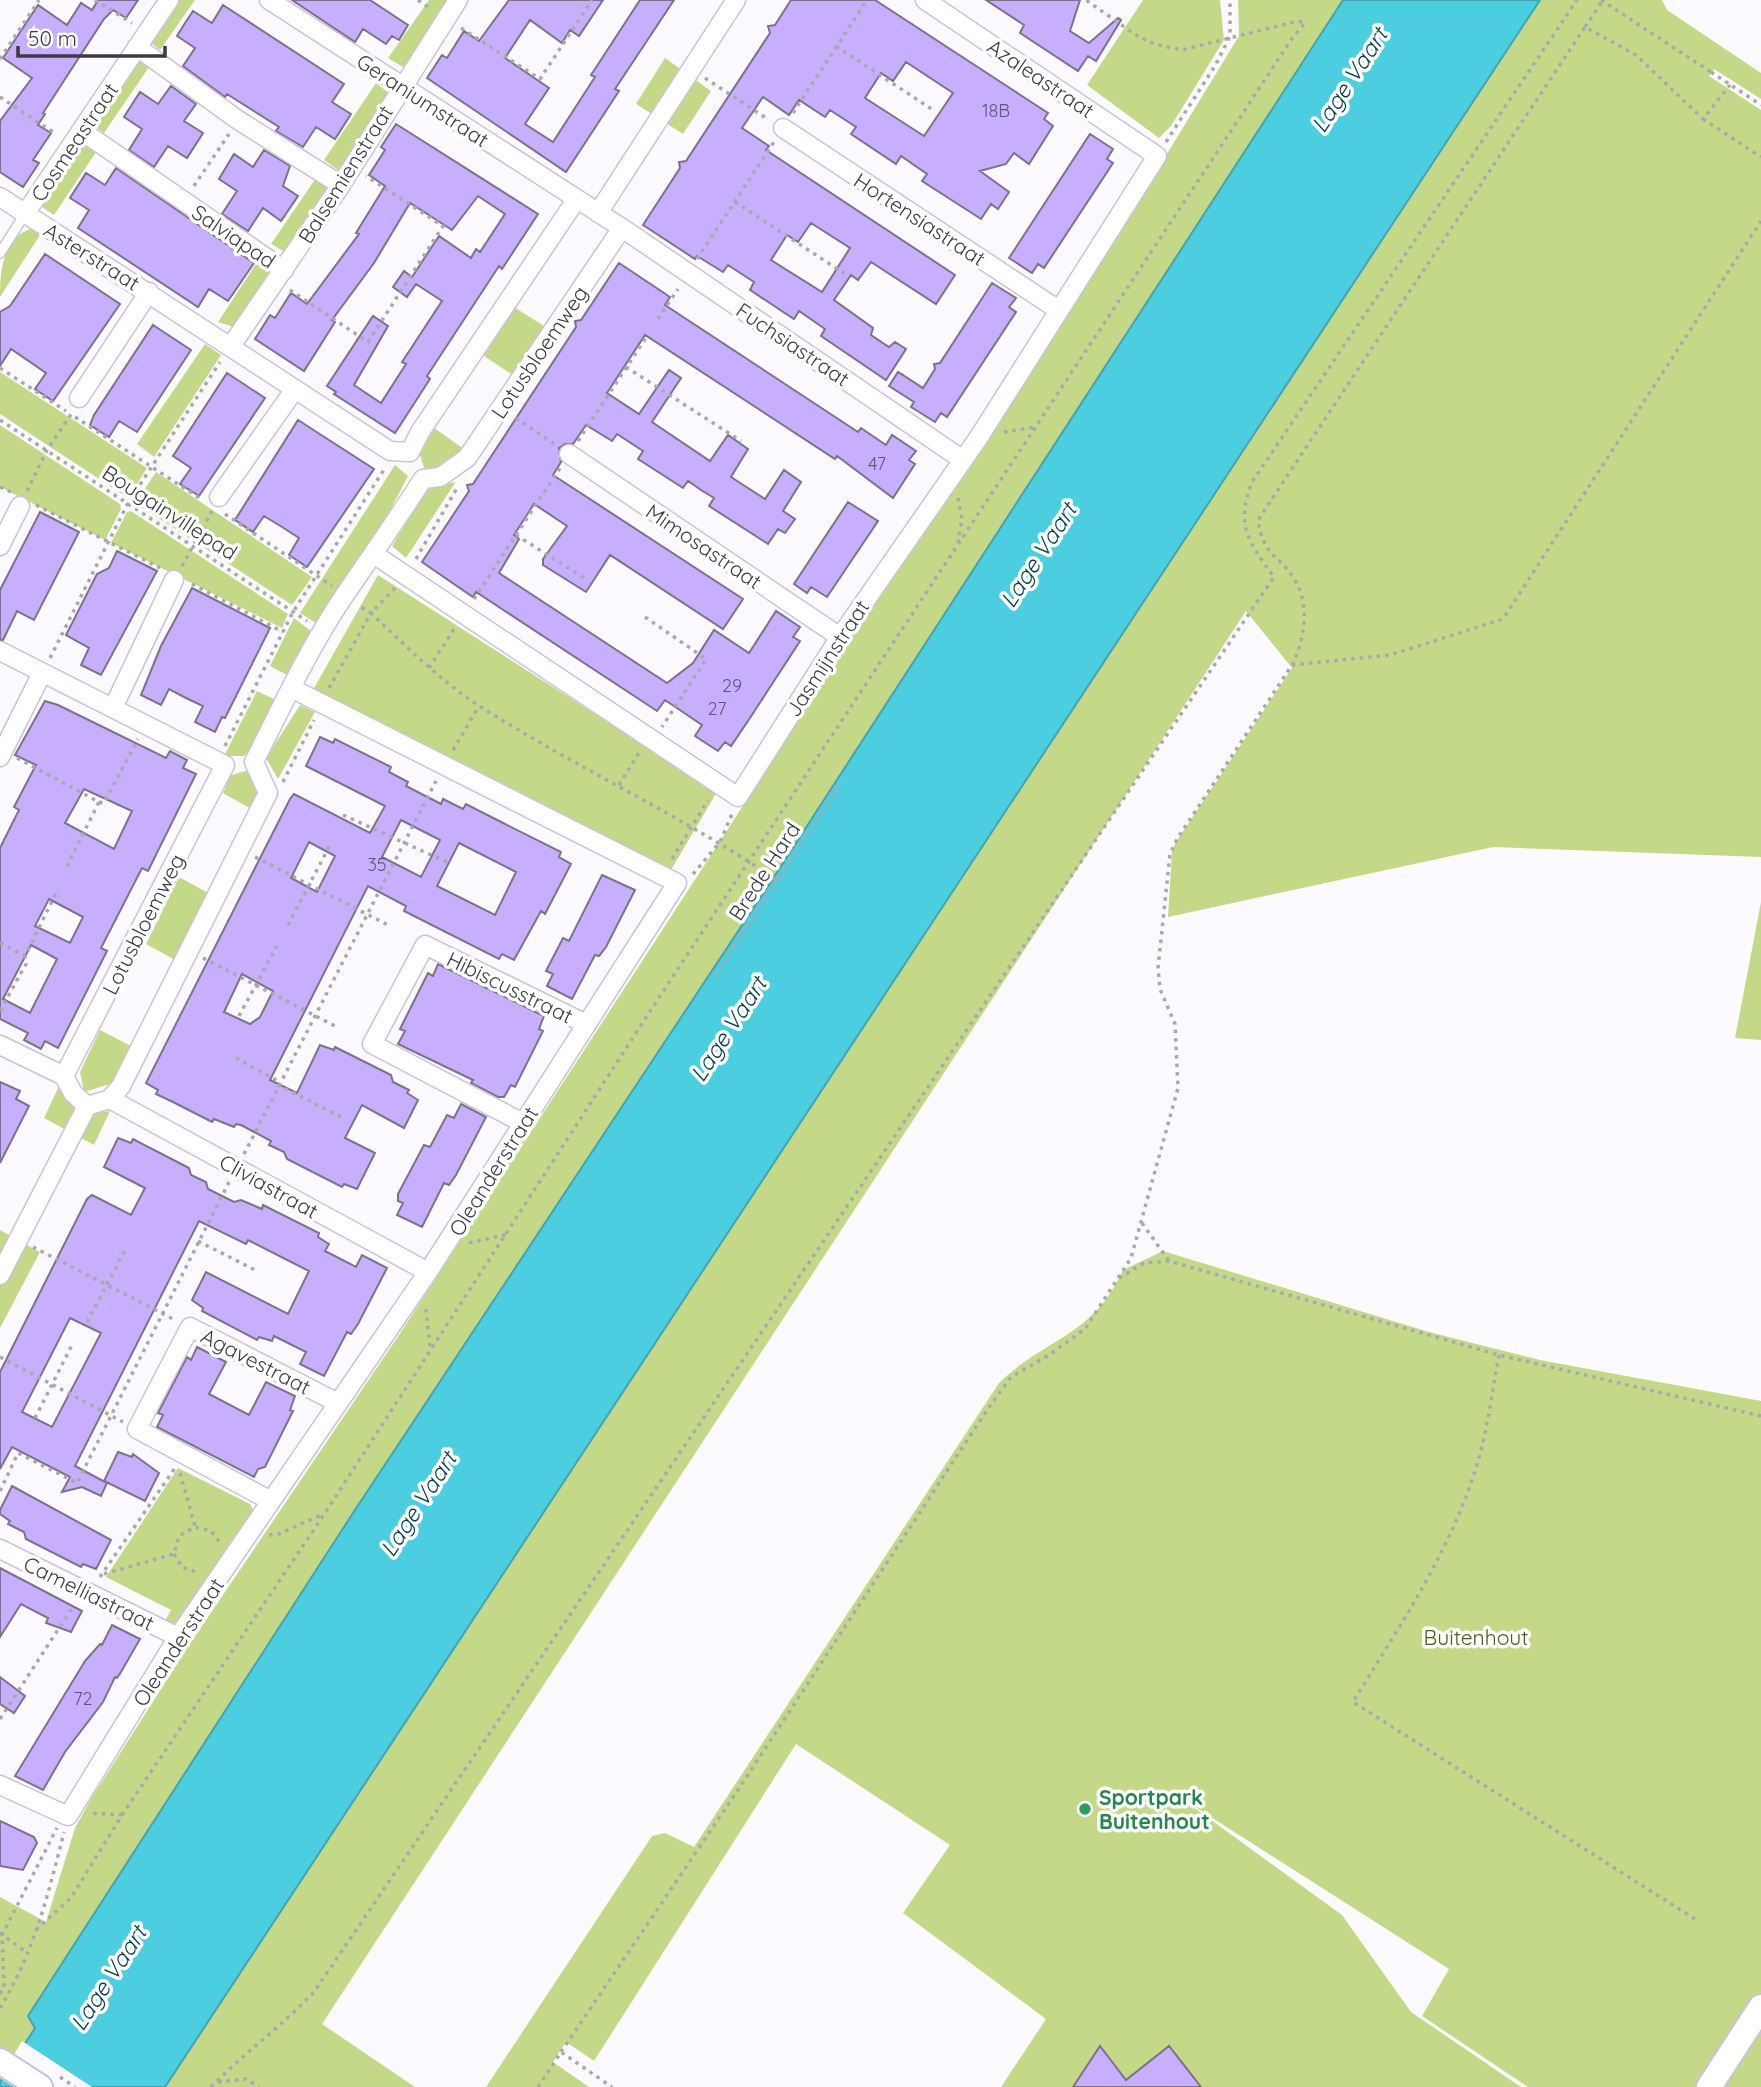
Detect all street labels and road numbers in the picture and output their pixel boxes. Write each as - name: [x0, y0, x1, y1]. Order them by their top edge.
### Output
- street label: Azaleastraat: [983, 33, 1099, 123]
- street label: Geraniumstraat: [352, 48, 494, 152]
- street label: Cosmeastraat: [25, 78, 123, 206]
- street label: Balsemienstraat: [292, 100, 398, 248]
- street label: Hortensiastraat: [849, 167, 991, 271]
- street label: Salviapad: [187, 199, 281, 273]
- street label: Asterstraat: [39, 216, 145, 296]
- street label: Lotusbloemweg: [485, 281, 593, 423]
- street label: Fuchsiastraat: [731, 297, 855, 391]
- street label: Bougainvillepad: [98, 459, 242, 565]
- street label: Mimosastraat: [641, 498, 767, 594]
- street label: Jasmijnstraat: [780, 595, 874, 721]
- street label: Brede Hard: [723, 817, 805, 925]
- street label: Lotusbloemweg: [96, 849, 190, 999]
- street label: Hibiscusstraat: [443, 945, 577, 1029]
- street label: Oleanderstraat: [443, 1101, 543, 1241]
- street label: Cliviastraat: [215, 1148, 323, 1224]
- street label: Agavestraat: [197, 1322, 315, 1400]
- street label: Camelliastraat: [20, 1550, 158, 1636]
- street label: Oleanderstraat: [127, 1573, 229, 1711]

